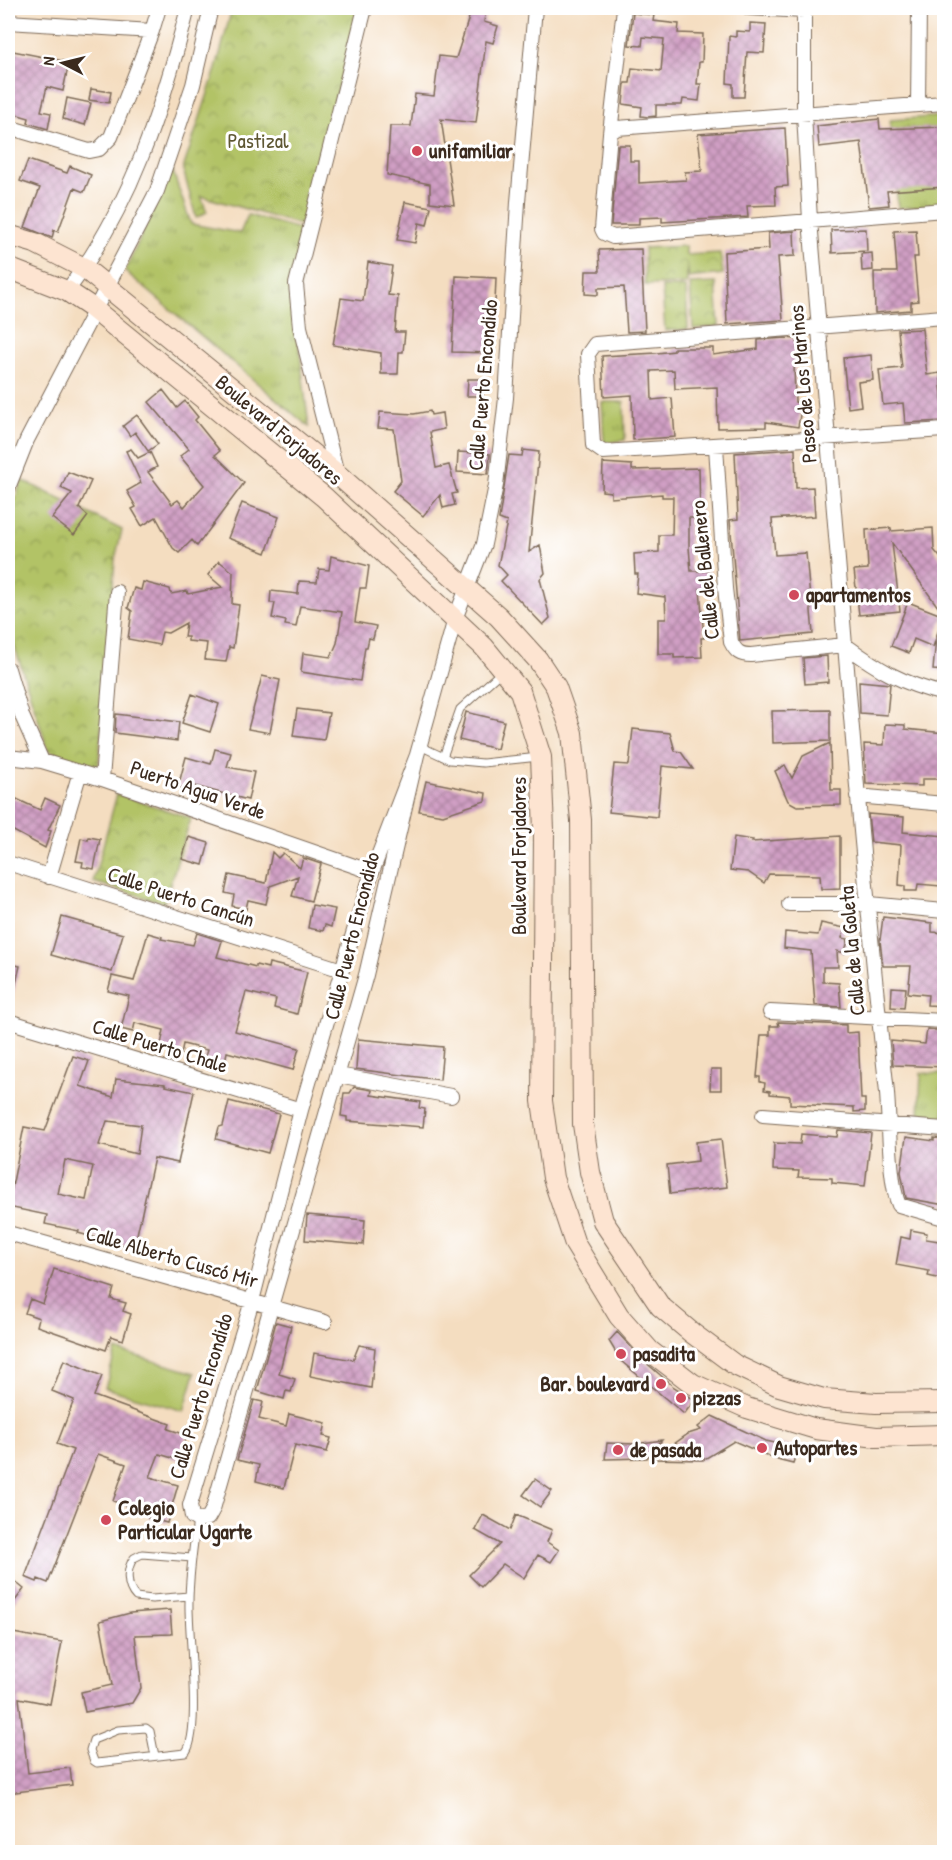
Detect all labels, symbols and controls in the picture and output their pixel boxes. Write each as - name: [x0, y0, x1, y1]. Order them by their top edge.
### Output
- north arrow: [33, 33, 93, 93]
- text: N: [37, 55, 60, 67]
- park label: Pastizal: [227, 126, 289, 155]
- place label: unifamiliar: [429, 136, 514, 165]
- marker: unifamiliar: [410, 144, 424, 158]
- street label: Calle Puerto Encondido: [461, 298, 504, 472]
- street label: Paseo de Los Marinos: [781, 304, 824, 464]
- street label: Boulevard Forjadores: [209, 368, 349, 491]
- street label: Calle del Ballenero: [683, 499, 726, 641]
- place label: apartamentos: [806, 580, 911, 610]
- marker: apartamentos: [787, 588, 801, 602]
- street label: Puerto Agua Verde: [127, 753, 270, 826]
- street label: Boulevard Forjadores: [504, 777, 533, 935]
- street label: Calle Puerto Encondido: [317, 849, 386, 1023]
- street label: Calle Puerto Cancún: [104, 859, 258, 934]
- street label: Calle de la Goleta: [831, 885, 872, 1017]
- street label: Calle Puerto Chale: [89, 1011, 231, 1080]
- street label: Calle Alberto Cuscó Mir: [83, 1218, 262, 1295]
- street label: Calle Puerto Encondido: [162, 1309, 240, 1482]
- place label: pasadita: [633, 1339, 696, 1369]
- marker: pasadita: [614, 1347, 628, 1361]
- place label: Bar. boulevard: [540, 1369, 650, 1398]
- marker: Bar. boulevard: [654, 1377, 668, 1391]
- place label: pizzas: [693, 1383, 741, 1413]
- marker: pizzas: [674, 1391, 688, 1405]
- place label: Autopartes: [774, 1433, 857, 1463]
- place label: de pasada: [630, 1435, 702, 1465]
- marker: Autopartes: [755, 1441, 769, 1455]
- marker: de pasada: [611, 1443, 625, 1457]
- place label: Colegio Particular Ugarte: [118, 1493, 253, 1547]
- marker: Colegio Particular Ugarte: [99, 1513, 113, 1527]

